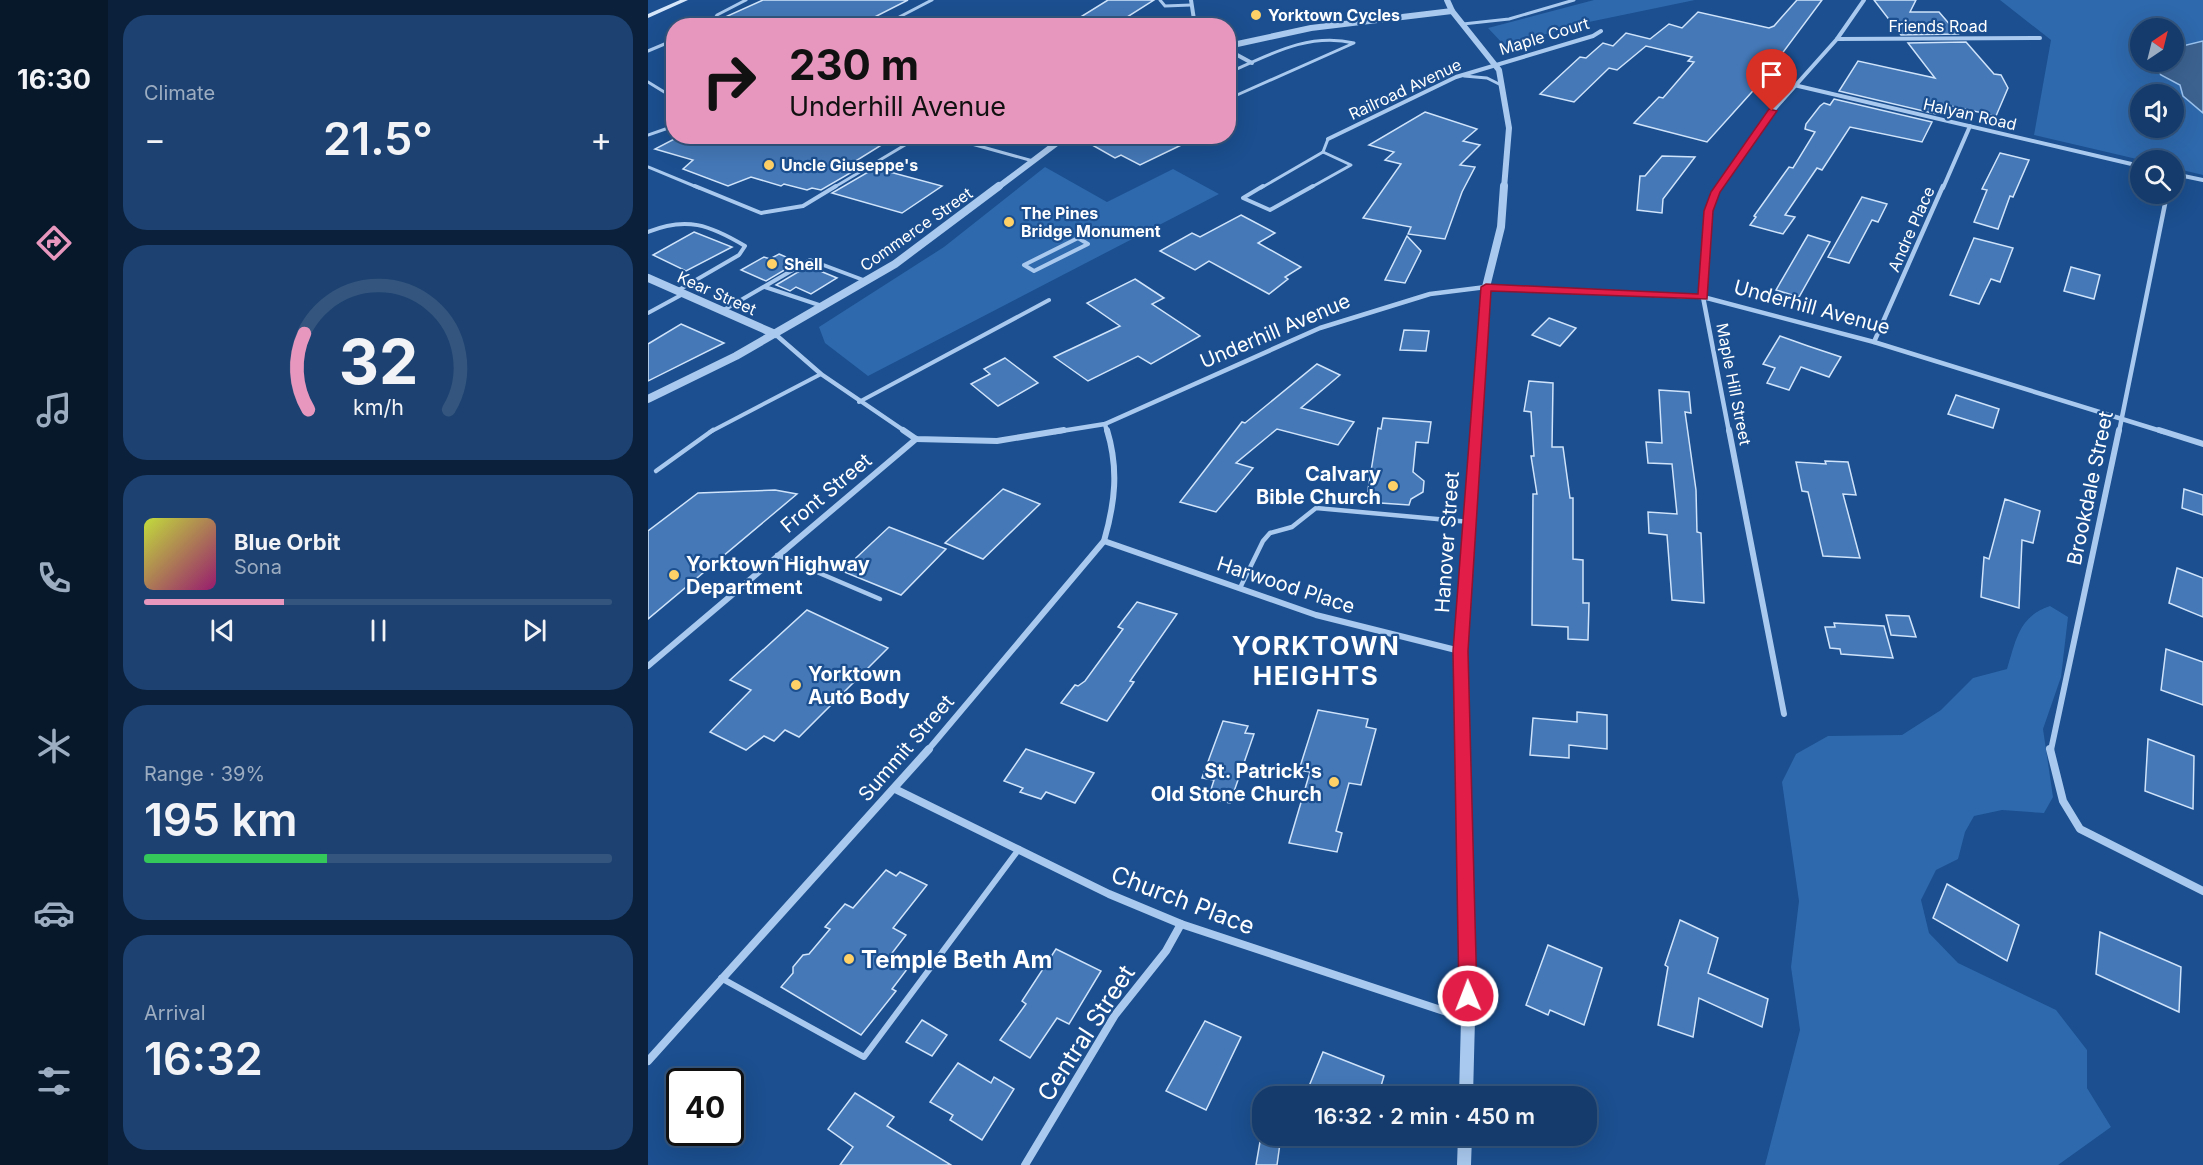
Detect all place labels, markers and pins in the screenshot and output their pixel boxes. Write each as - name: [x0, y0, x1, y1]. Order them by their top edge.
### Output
- place label: Yorktown Cycles: [1268, 5, 1400, 25]
- marker: Yorktown Cycles: [1249, 8, 1263, 22]
- pin: [1746, 49, 1797, 111]
- place label: Uncle Giuseppe's: [781, 155, 918, 175]
- marker: Uncle Giuseppe's: [762, 158, 776, 172]
- place label: The Pines Bridge Monument: [1021, 203, 1161, 241]
- marker: The Pines Bridge Monument: [1002, 215, 1016, 229]
- place label: Shell: [784, 254, 823, 274]
- marker: Shell: [765, 257, 779, 271]
- place label: Calvary Bible Church: [1256, 462, 1381, 509]
- marker: Calvary Bible Church: [1386, 479, 1400, 493]
- place label: Yorktown Highway Department: [686, 552, 870, 599]
- marker: Yorktown Highway Department: [667, 568, 681, 582]
- place label: Yorktown Auto Body: [808, 662, 910, 709]
- marker: Yorktown Auto Body: [789, 678, 803, 692]
- place label: St. Patrick's Old Stone Church: [1151, 759, 1322, 806]
- marker: St. Patrick's Old Stone Church: [1327, 775, 1341, 789]
- place label: Temple Beth Am: [861, 945, 1052, 974]
- marker: Temple Beth Am: [842, 952, 856, 966]

